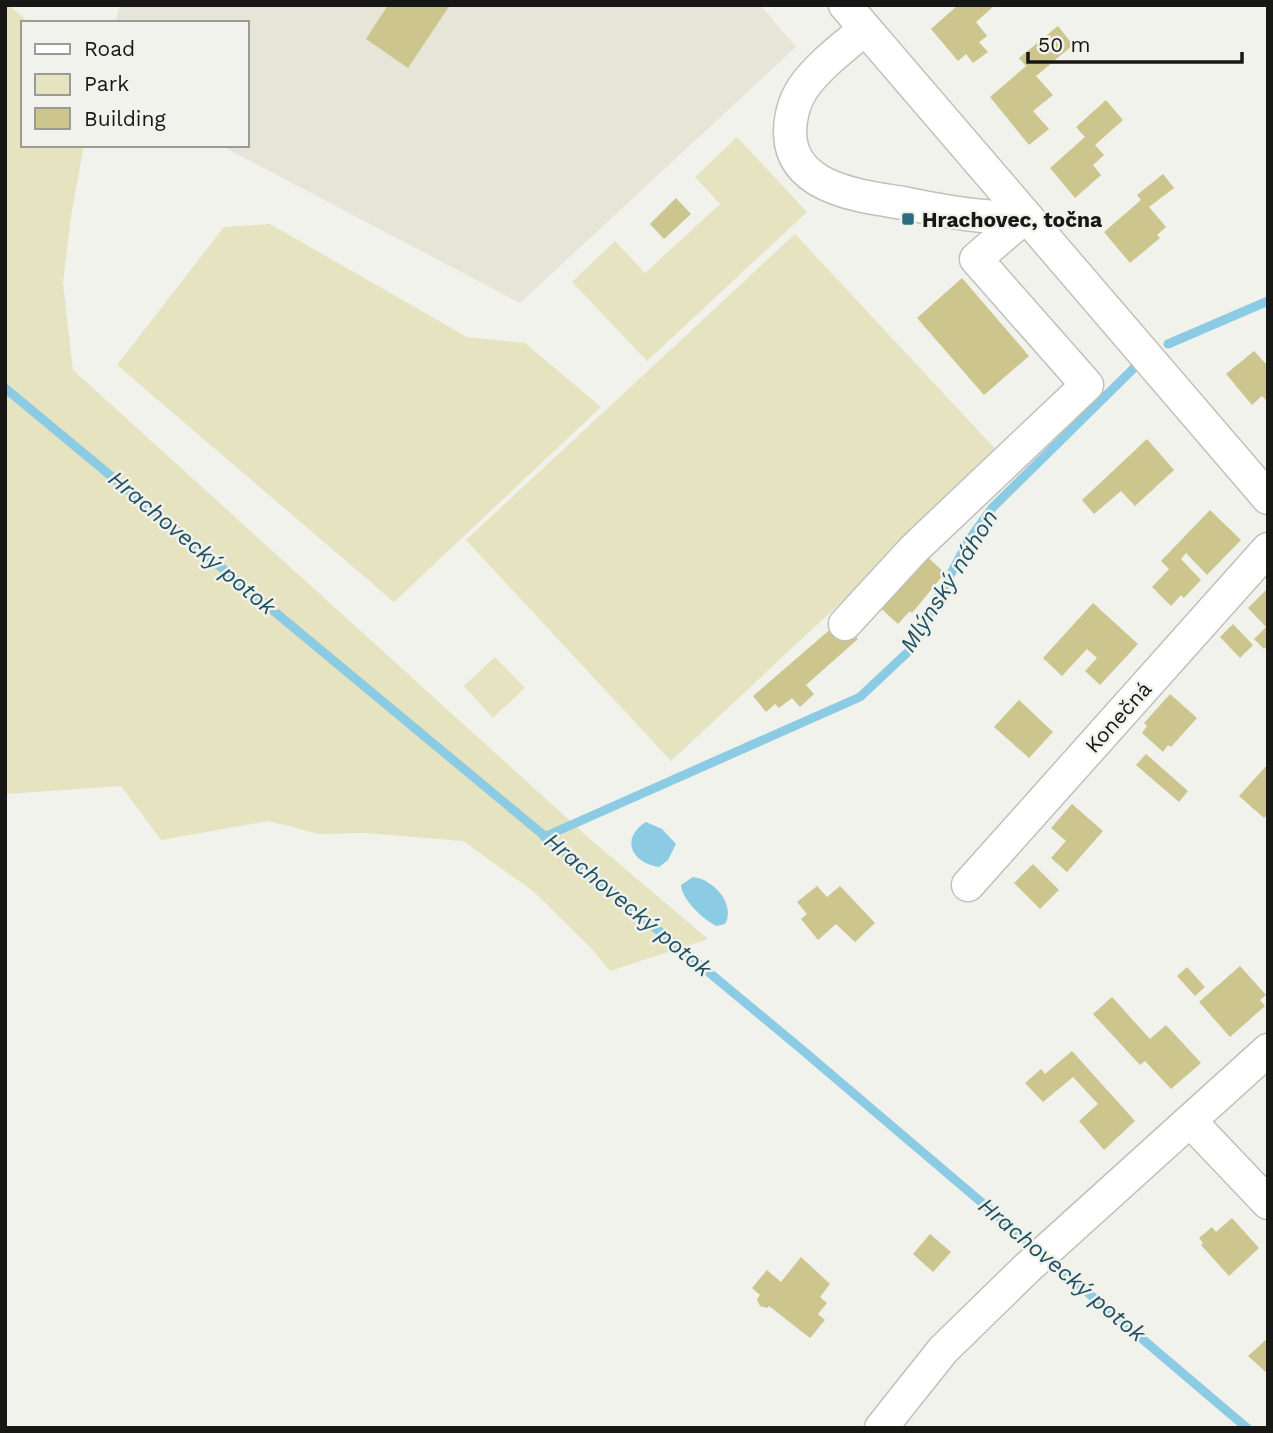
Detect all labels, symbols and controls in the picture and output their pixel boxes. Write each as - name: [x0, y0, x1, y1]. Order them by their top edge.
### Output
- legend: [21, 21, 248, 147]
- scale bar: [1028, 21, 1242, 65]
- text: 50 m: [1038, 32, 1090, 57]
- text: Road: [84, 36, 135, 61]
- text: Park: [84, 71, 129, 96]
- text: Building: [84, 106, 166, 131]
- place label: Hrachovec, točna: [922, 207, 1103, 232]
- marker: Hrachovec, točna: [900, 211, 916, 227]
- water label: Hrachovecký potok: [103, 465, 282, 622]
- water label: Mlýnský náhon: [894, 505, 1004, 657]
- street label: Konečná: [1080, 676, 1157, 758]
- water label: Hrachovecký potok: [539, 827, 718, 984]
- water label: Hrachovecký potok: [973, 1192, 1152, 1349]

